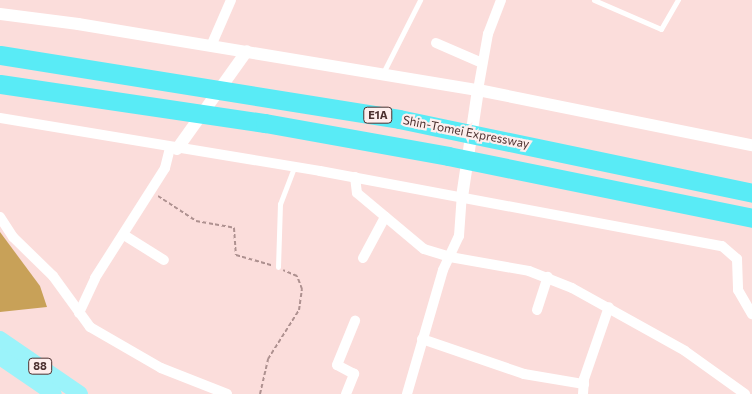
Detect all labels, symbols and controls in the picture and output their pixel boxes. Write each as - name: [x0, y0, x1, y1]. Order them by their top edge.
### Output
- road number: E1A: [363, 106, 393, 124]
- street label: Shin-Tomei Expressway: [402, 113, 530, 151]
- road number: 88: [28, 358, 52, 374]

